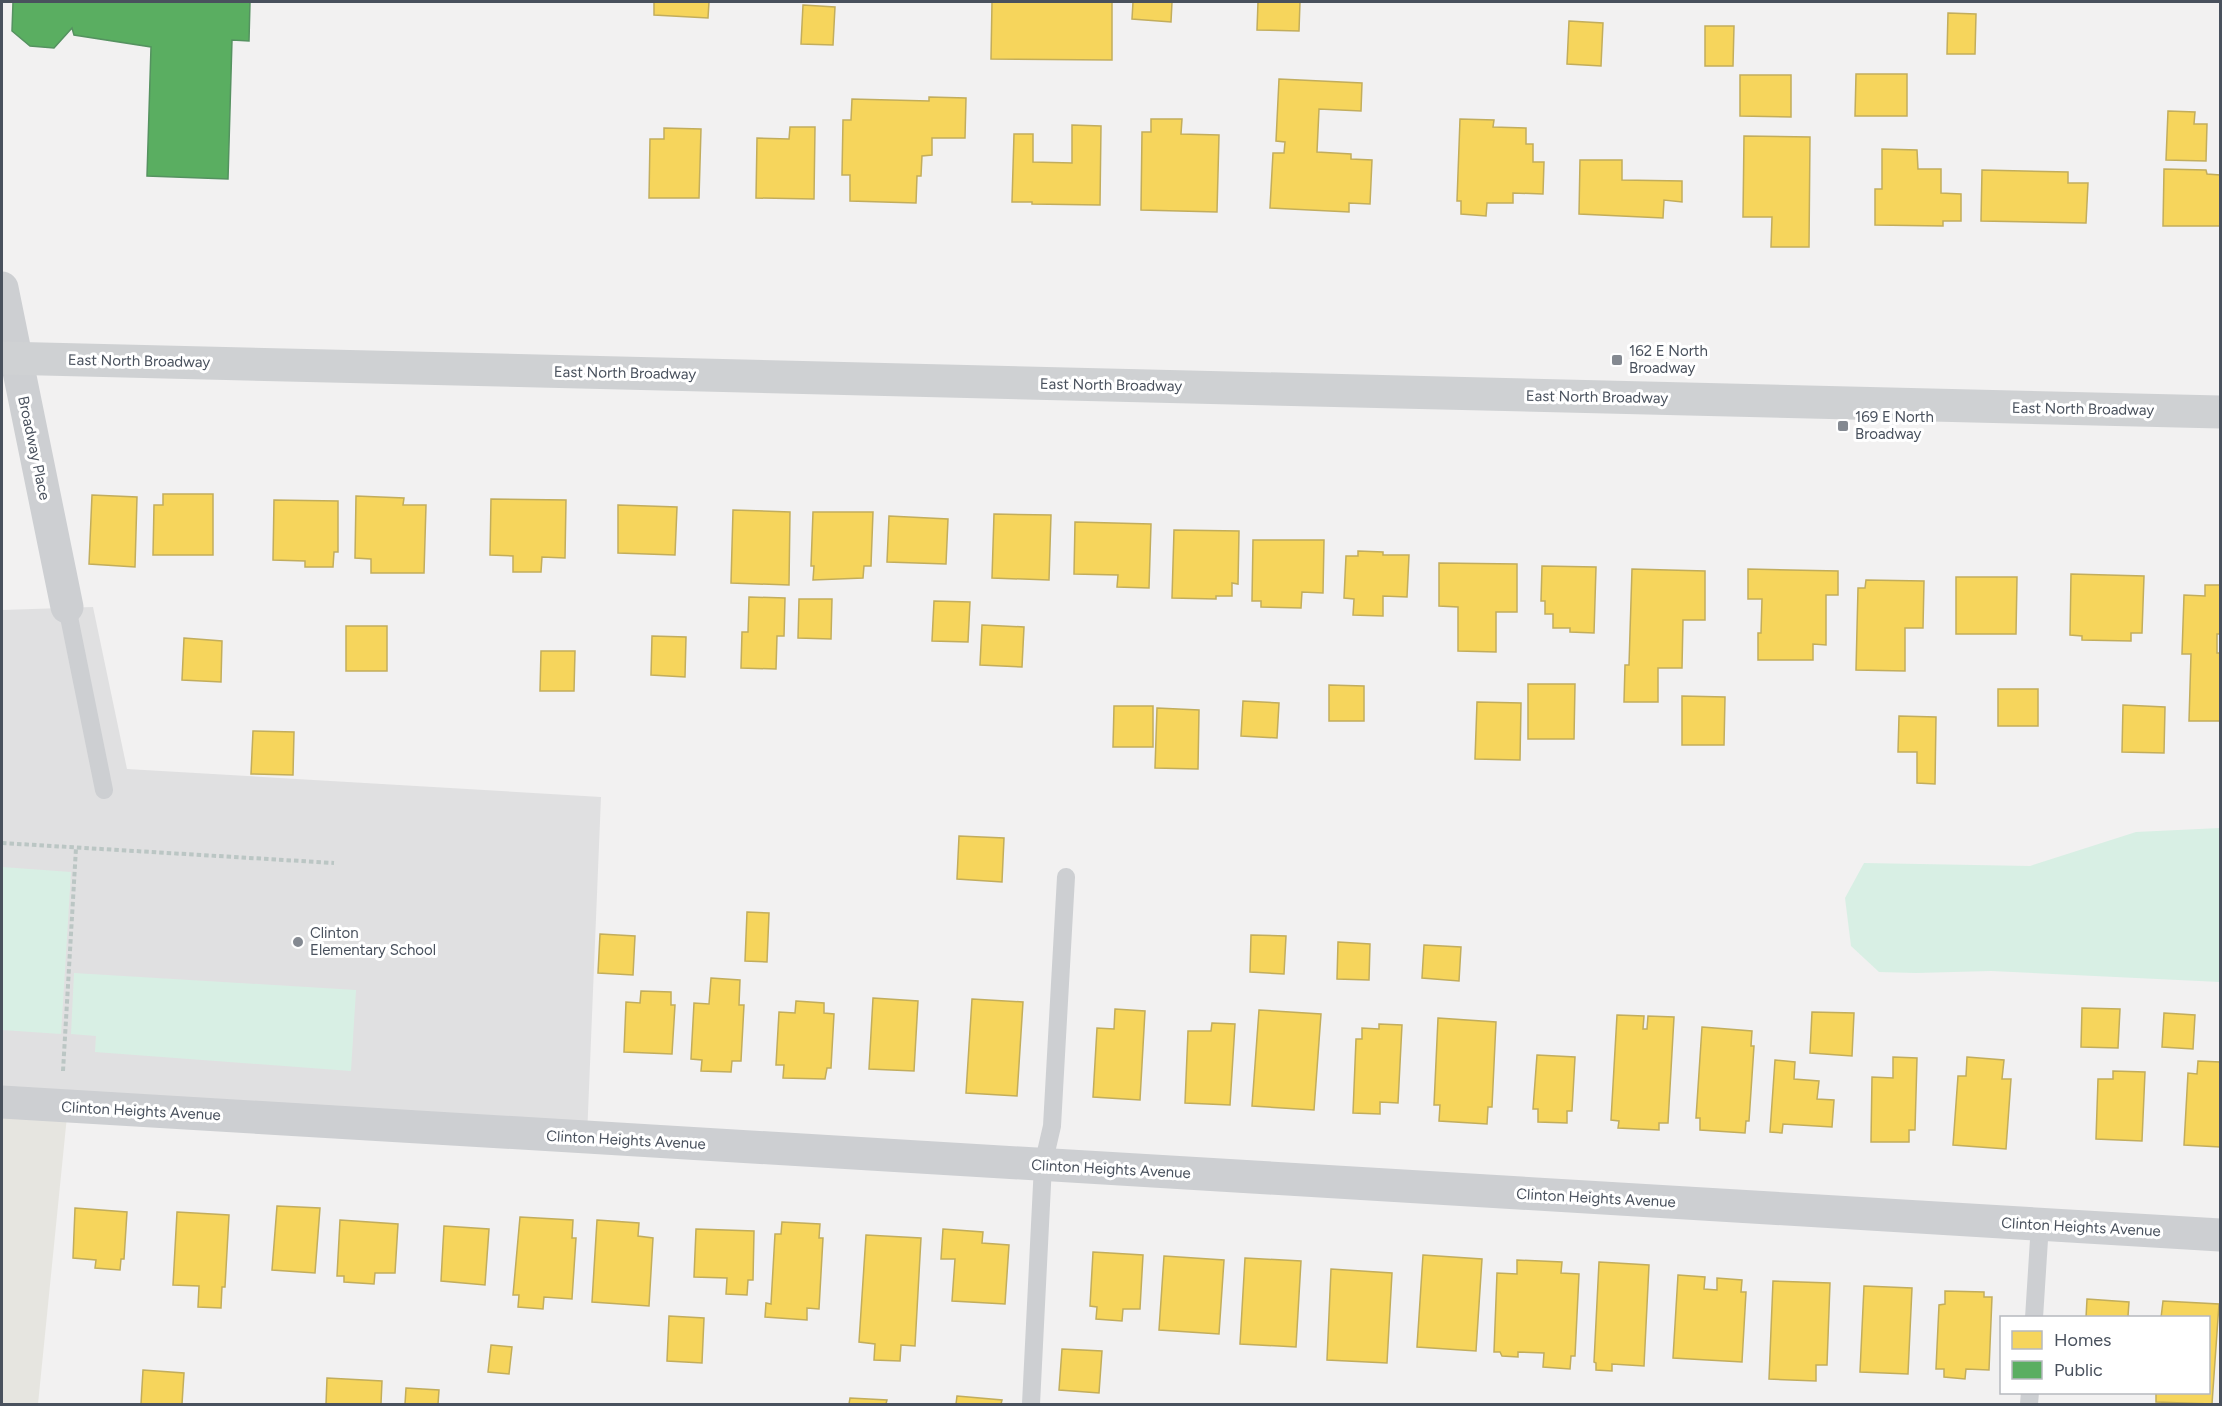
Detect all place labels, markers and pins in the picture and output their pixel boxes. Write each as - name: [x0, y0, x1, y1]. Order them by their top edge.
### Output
- place label: 162 E North Broadway: [1629, 342, 1708, 377]
- marker: 162 E North Broadway: [1610, 353, 1624, 367]
- place label: 169 E North Broadway: [1855, 408, 1934, 443]
- marker: 169 E North Broadway: [1836, 419, 1850, 433]
- place label: Clinton Elementary School: [310, 924, 436, 959]
- marker: Clinton Elementary School: [291, 935, 305, 949]

